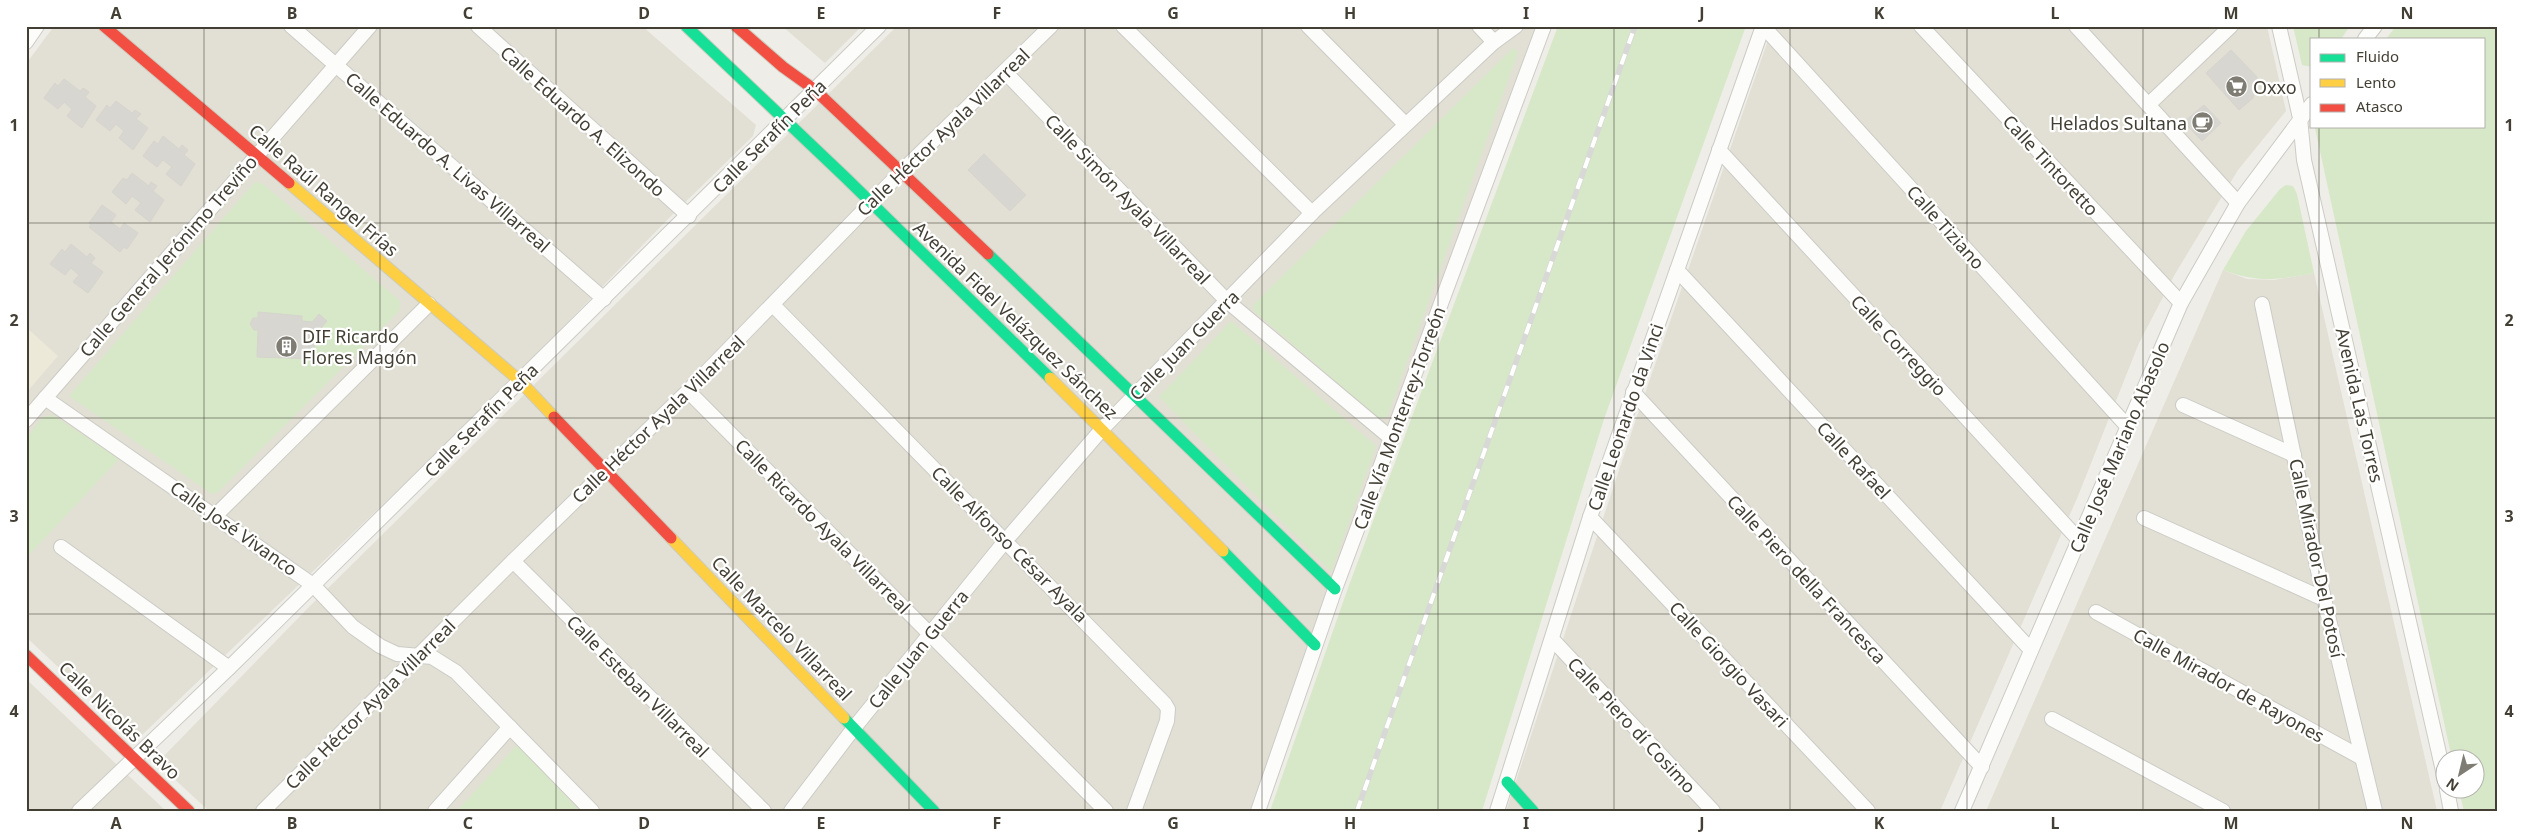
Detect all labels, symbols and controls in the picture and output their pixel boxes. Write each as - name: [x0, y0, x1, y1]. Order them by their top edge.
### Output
- text: A: [110, 2, 122, 24]
- text: B: [287, 2, 297, 24]
- text: C: [463, 2, 473, 24]
- text: D: [638, 2, 650, 24]
- text: E: [817, 2, 826, 24]
- text: F: [993, 2, 1001, 24]
- text: G: [1167, 2, 1179, 24]
- text: H: [1344, 2, 1356, 24]
- text: I: [1523, 2, 1529, 24]
- text: J: [1697, 2, 1705, 24]
- text: K: [1874, 2, 1885, 24]
- text: L: [2051, 2, 2060, 24]
- text: M: [2223, 2, 2239, 24]
- text: N: [2400, 2, 2414, 24]
- legend: [2310, 38, 2486, 128]
- street label: Calle Eduardo A. Elizondo: [495, 40, 671, 202]
- street label: Calle Héctor Ayala Villarreal: [851, 43, 1035, 221]
- text: Fluido: [2356, 46, 2399, 66]
- street label: Calle Eduardo A. Livas Villarreal: [341, 67, 555, 257]
- text: Lento: [2356, 72, 2396, 92]
- street label: Calle Serafín Peña: [707, 74, 831, 198]
- supermarket icon: Oxxo: [2225, 75, 2249, 99]
- place label: Oxxo: [2253, 75, 2297, 99]
- text: Atasco: [2356, 96, 2403, 116]
- street label: Calle Simón Ayala Villarreal: [1040, 109, 1216, 289]
- street label: Calle Tintoretto: [1998, 109, 2104, 221]
- place label: Helados Sultana: [2050, 111, 2187, 135]
- cafe icon: Helados Sultana: [2191, 111, 2215, 135]
- text: 1: [9, 114, 19, 136]
- text: 1: [2504, 114, 2514, 136]
- street label: Calle Raúl Rangel Frías: [244, 118, 404, 262]
- street label: Calle General Jerónimo Treviño: [74, 150, 262, 362]
- street label: Calle Tiziano: [1902, 180, 1990, 274]
- street label: Avenida Fidel Velázquez Sánchez: [909, 216, 1123, 424]
- street label: Calle Juan Guerra: [1124, 285, 1244, 405]
- street label: Calle Correggio: [1846, 289, 1952, 401]
- street label: Calle Vía Monterrey-Torreón: [1347, 303, 1451, 533]
- text: 2: [9, 309, 19, 331]
- text: 2: [2504, 309, 2514, 331]
- street label: Calle Leonardo da Vinci: [1582, 320, 1668, 514]
- place label: DIF Ricardo Flores Magón: [302, 324, 417, 369]
- street label: Avenida Las Torres: [2331, 325, 2389, 485]
- street label: Calle Héctor Ayala Villarreal: [566, 330, 750, 508]
- building icon: DIF Ricardo Flores Magón: [274, 334, 298, 358]
- street label: Calle José Mariano Abasolo: [2063, 337, 2175, 557]
- street label: Calle Serafín Peña: [419, 358, 543, 482]
- street label: Calle Rafael: [1812, 416, 1896, 504]
- street label: Calle Ricardo Ayala Villarreal: [730, 433, 916, 619]
- street label: Calle Mirador Del Potosí: [2284, 456, 2350, 660]
- street label: Calle Alfonso César Ayala: [927, 461, 1093, 627]
- street label: Calle José Vivanco: [166, 475, 302, 581]
- street label: Calle Piero della Francesca: [1722, 489, 1892, 669]
- text: 3: [9, 505, 19, 527]
- text: 3: [2504, 505, 2514, 527]
- street label: Calle Marcelo Villarreal: [707, 550, 857, 706]
- street label: Calle Juan Guerra: [863, 585, 973, 713]
- street label: Calle Giorgio Vasari: [1664, 596, 1794, 732]
- street label: Calle Esteban Villarreal: [562, 610, 714, 762]
- street label: Calle Héctor Ayala Villarreal: [280, 614, 460, 794]
- street label: Calle Mirador de Rayones: [2129, 622, 2329, 748]
- street label: Calle Piero dí Cosimo: [1563, 652, 1701, 798]
- street label: Calle Nicolás Bravo: [54, 656, 186, 784]
- text: 4: [9, 700, 19, 722]
- text: 4: [2504, 700, 2514, 722]
- north arrow: [2436, 750, 2486, 800]
- text: N: [2442, 774, 2462, 796]
- text: A: [110, 812, 122, 834]
- text: B: [287, 812, 297, 834]
- text: C: [463, 812, 473, 834]
- text: D: [638, 812, 650, 834]
- text: E: [817, 812, 826, 834]
- text: F: [993, 812, 1001, 834]
- text: G: [1167, 812, 1179, 834]
- text: H: [1344, 812, 1356, 834]
- text: I: [1523, 812, 1529, 834]
- text: J: [1697, 812, 1705, 834]
- text: K: [1874, 812, 1885, 834]
- text: L: [2051, 812, 2060, 834]
- text: M: [2223, 812, 2239, 834]
- text: N: [2400, 812, 2414, 834]

